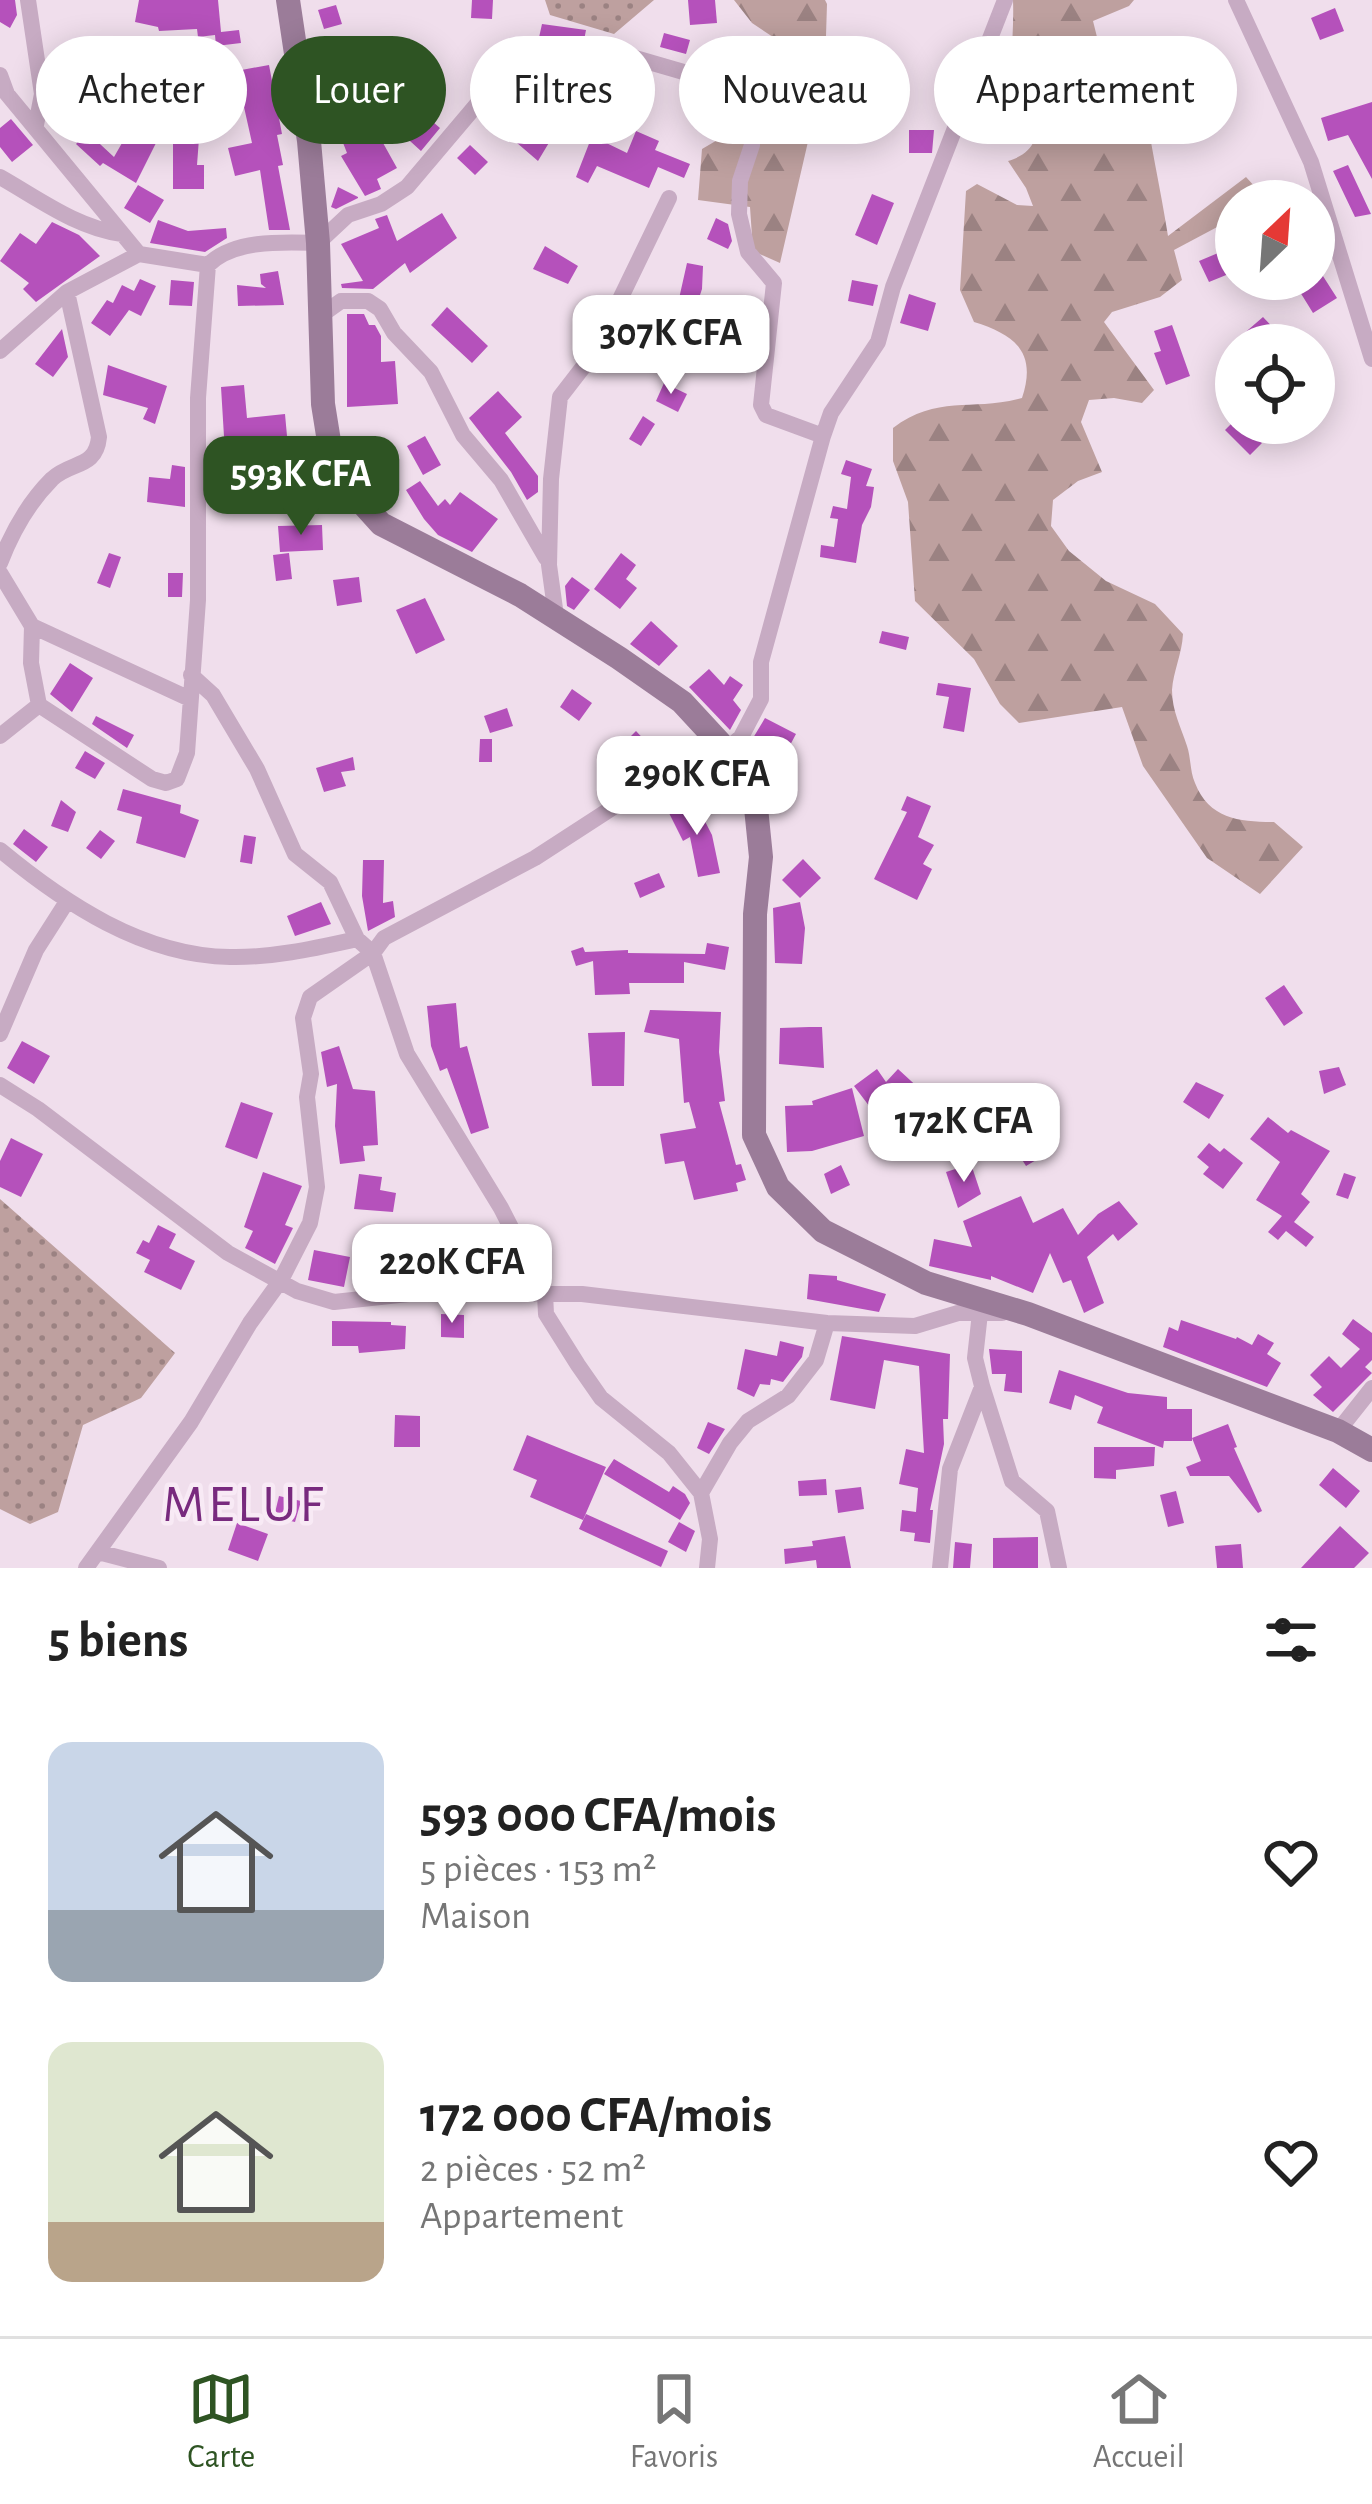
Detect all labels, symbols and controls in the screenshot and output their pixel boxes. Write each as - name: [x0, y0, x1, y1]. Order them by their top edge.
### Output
- chip: Acheter: [36, 36, 247, 144]
- chip: Louer: [271, 36, 446, 144]
- chip: Filtres: [470, 36, 655, 144]
- chip: Nouveau: [679, 36, 910, 144]
- chip: Appartement: [934, 36, 1237, 144]
- north arrow: [1215, 180, 1335, 300]
- map controls: [1215, 180, 1335, 444]
- pin: 307K CFA: [547, 295, 795, 397]
- text: 307K CFA: [599, 314, 743, 353]
- button: locate: [1215, 324, 1335, 444]
- pin: 593K CFA: [177, 436, 425, 538]
- text: 593K CFA: [230, 455, 372, 494]
- pin: 290K CFA: [573, 736, 821, 838]
- text: 290K CFA: [624, 755, 770, 794]
- pin: 172K CFA: [840, 1083, 1088, 1185]
- text: 172K CFA: [895, 1102, 1033, 1141]
- pin: 220K CFA: [328, 1224, 576, 1326]
- text: 220K CFA: [379, 1243, 525, 1282]
- district label: MELUF: [162, 1478, 326, 1532]
- icon: filters: [1258, 1607, 1324, 1673]
- text: 5 biens: [48, 1615, 188, 1666]
- icon: home: [144, 1790, 288, 1934]
- text: 593 000 CFA/mois: [420, 1790, 776, 1841]
- icon: heart: [1258, 1829, 1324, 1895]
- text: 5 pièces · 153 m²: [420, 1850, 656, 1889]
- text: Maison: [420, 1897, 531, 1936]
- icon: home: [144, 2090, 288, 2234]
- text: 172 000 CFA/mois: [420, 2090, 772, 2141]
- icon: heart: [1258, 2129, 1324, 2195]
- text: 2 pièces · 52 m²: [420, 2150, 646, 2189]
- text: Appartement: [420, 2197, 623, 2236]
- tab: Carte: [187, 2366, 255, 2478]
- tab: Favoris: [630, 2366, 718, 2478]
- tab: Accueil: [1093, 2366, 1185, 2478]

